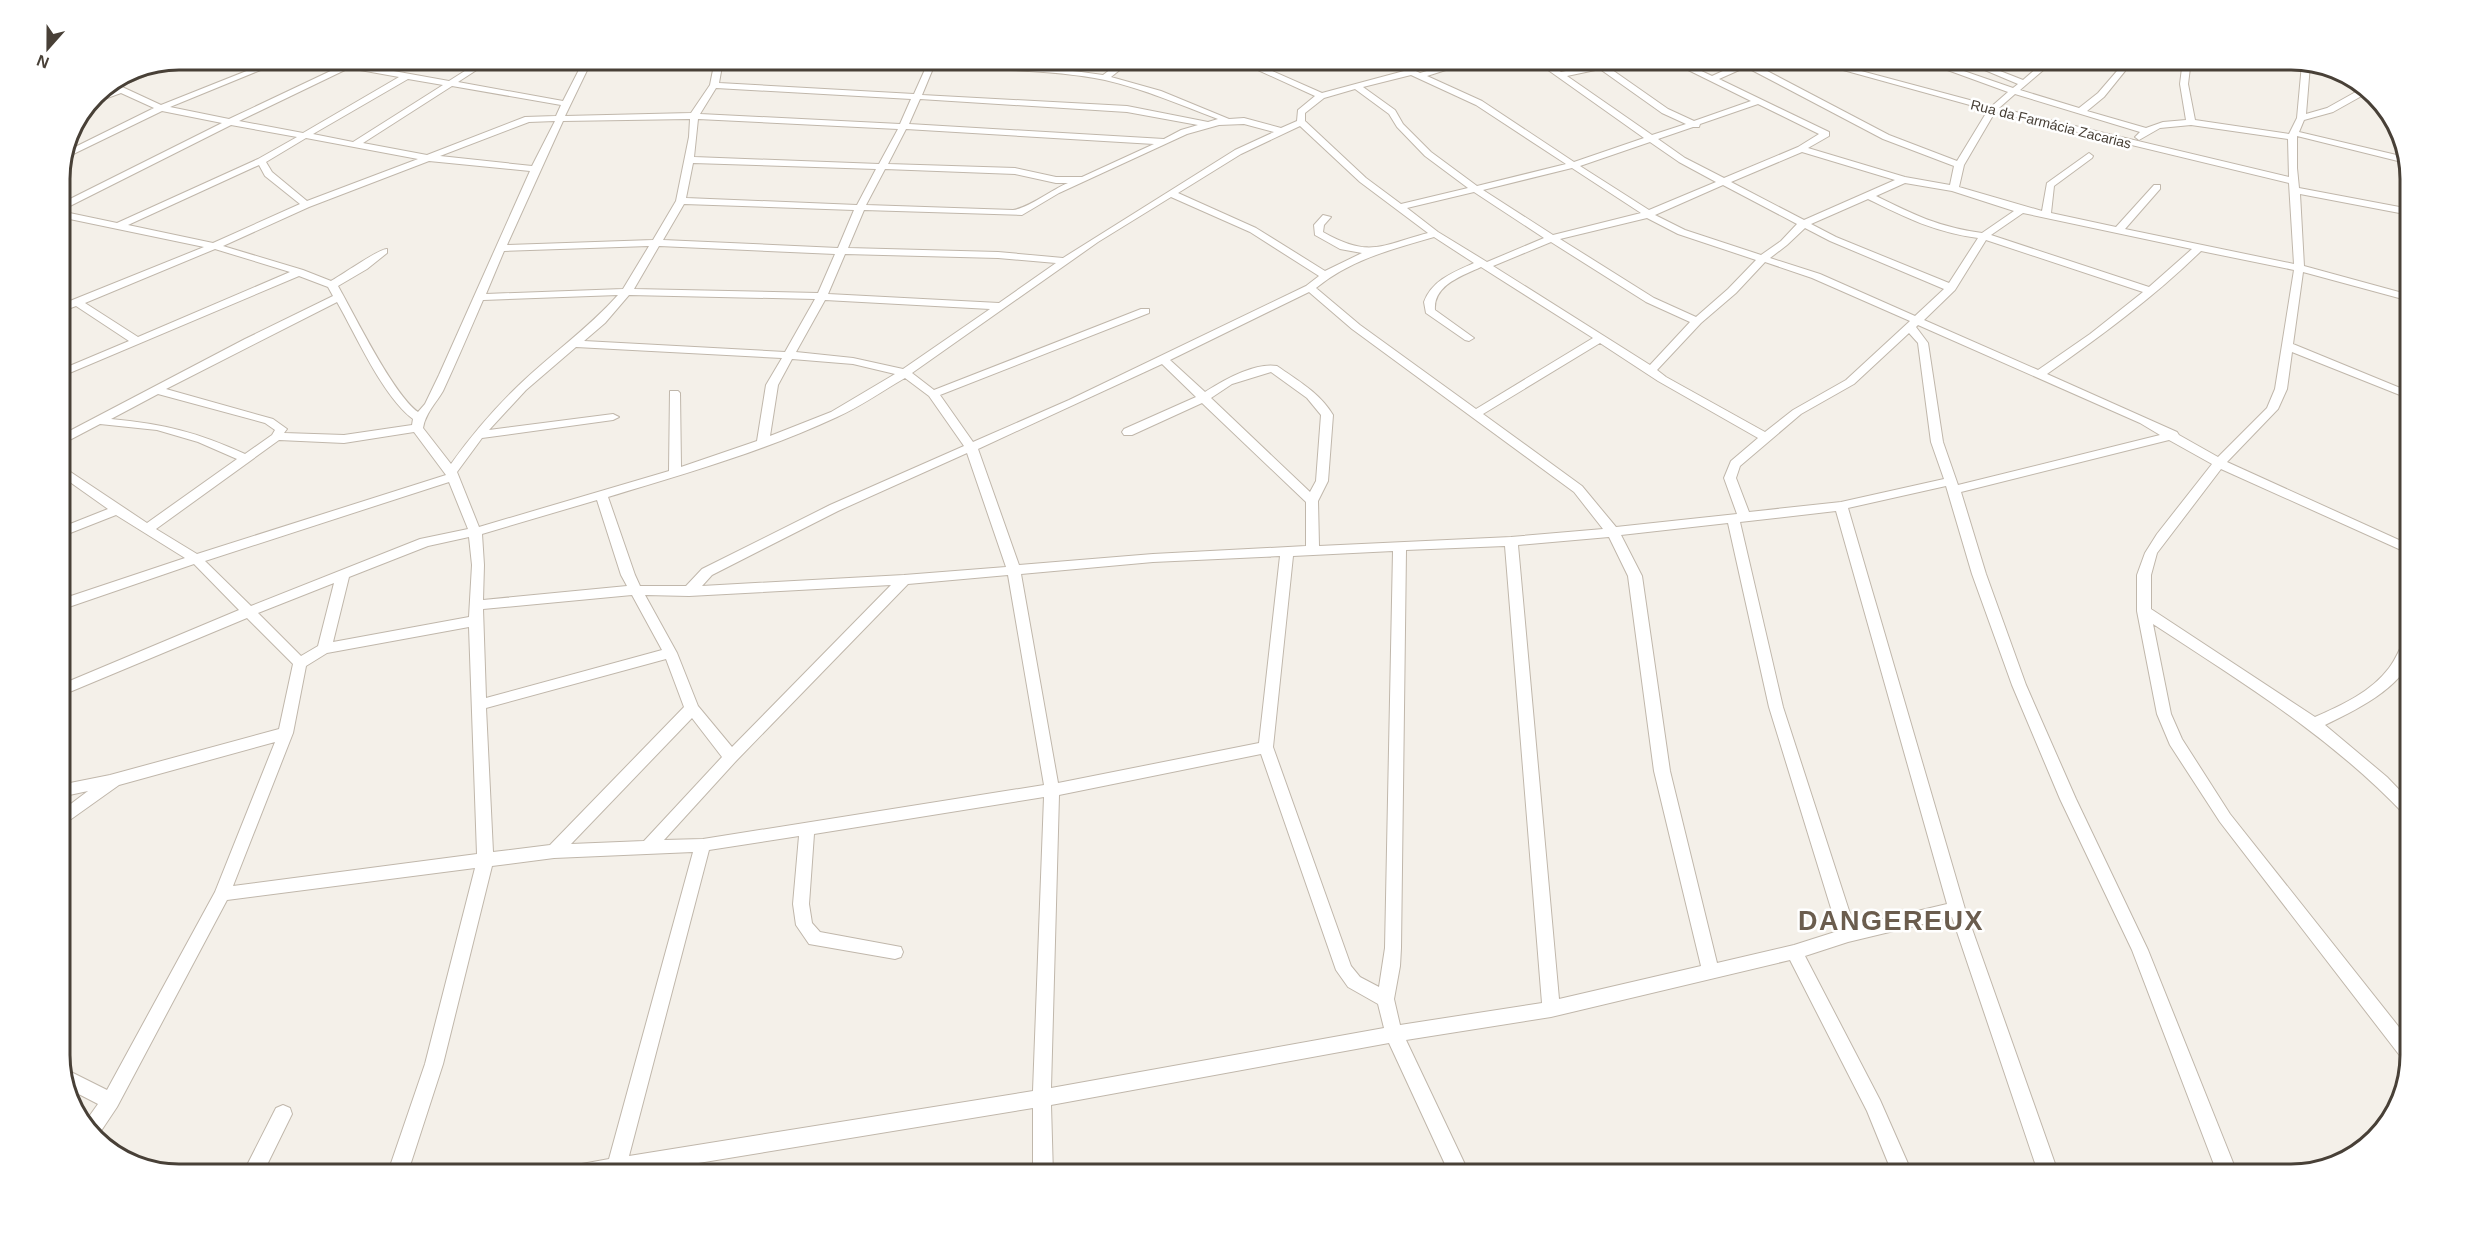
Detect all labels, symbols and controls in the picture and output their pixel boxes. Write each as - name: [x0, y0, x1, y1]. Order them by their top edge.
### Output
- north arrow: [18, 18, 78, 78]
- text: N: [34, 52, 51, 72]
- street label: Rua da Farmácia Zacarias: [1969, 96, 2133, 152]
- district label: DANGEREUX: [1798, 906, 1984, 936]

